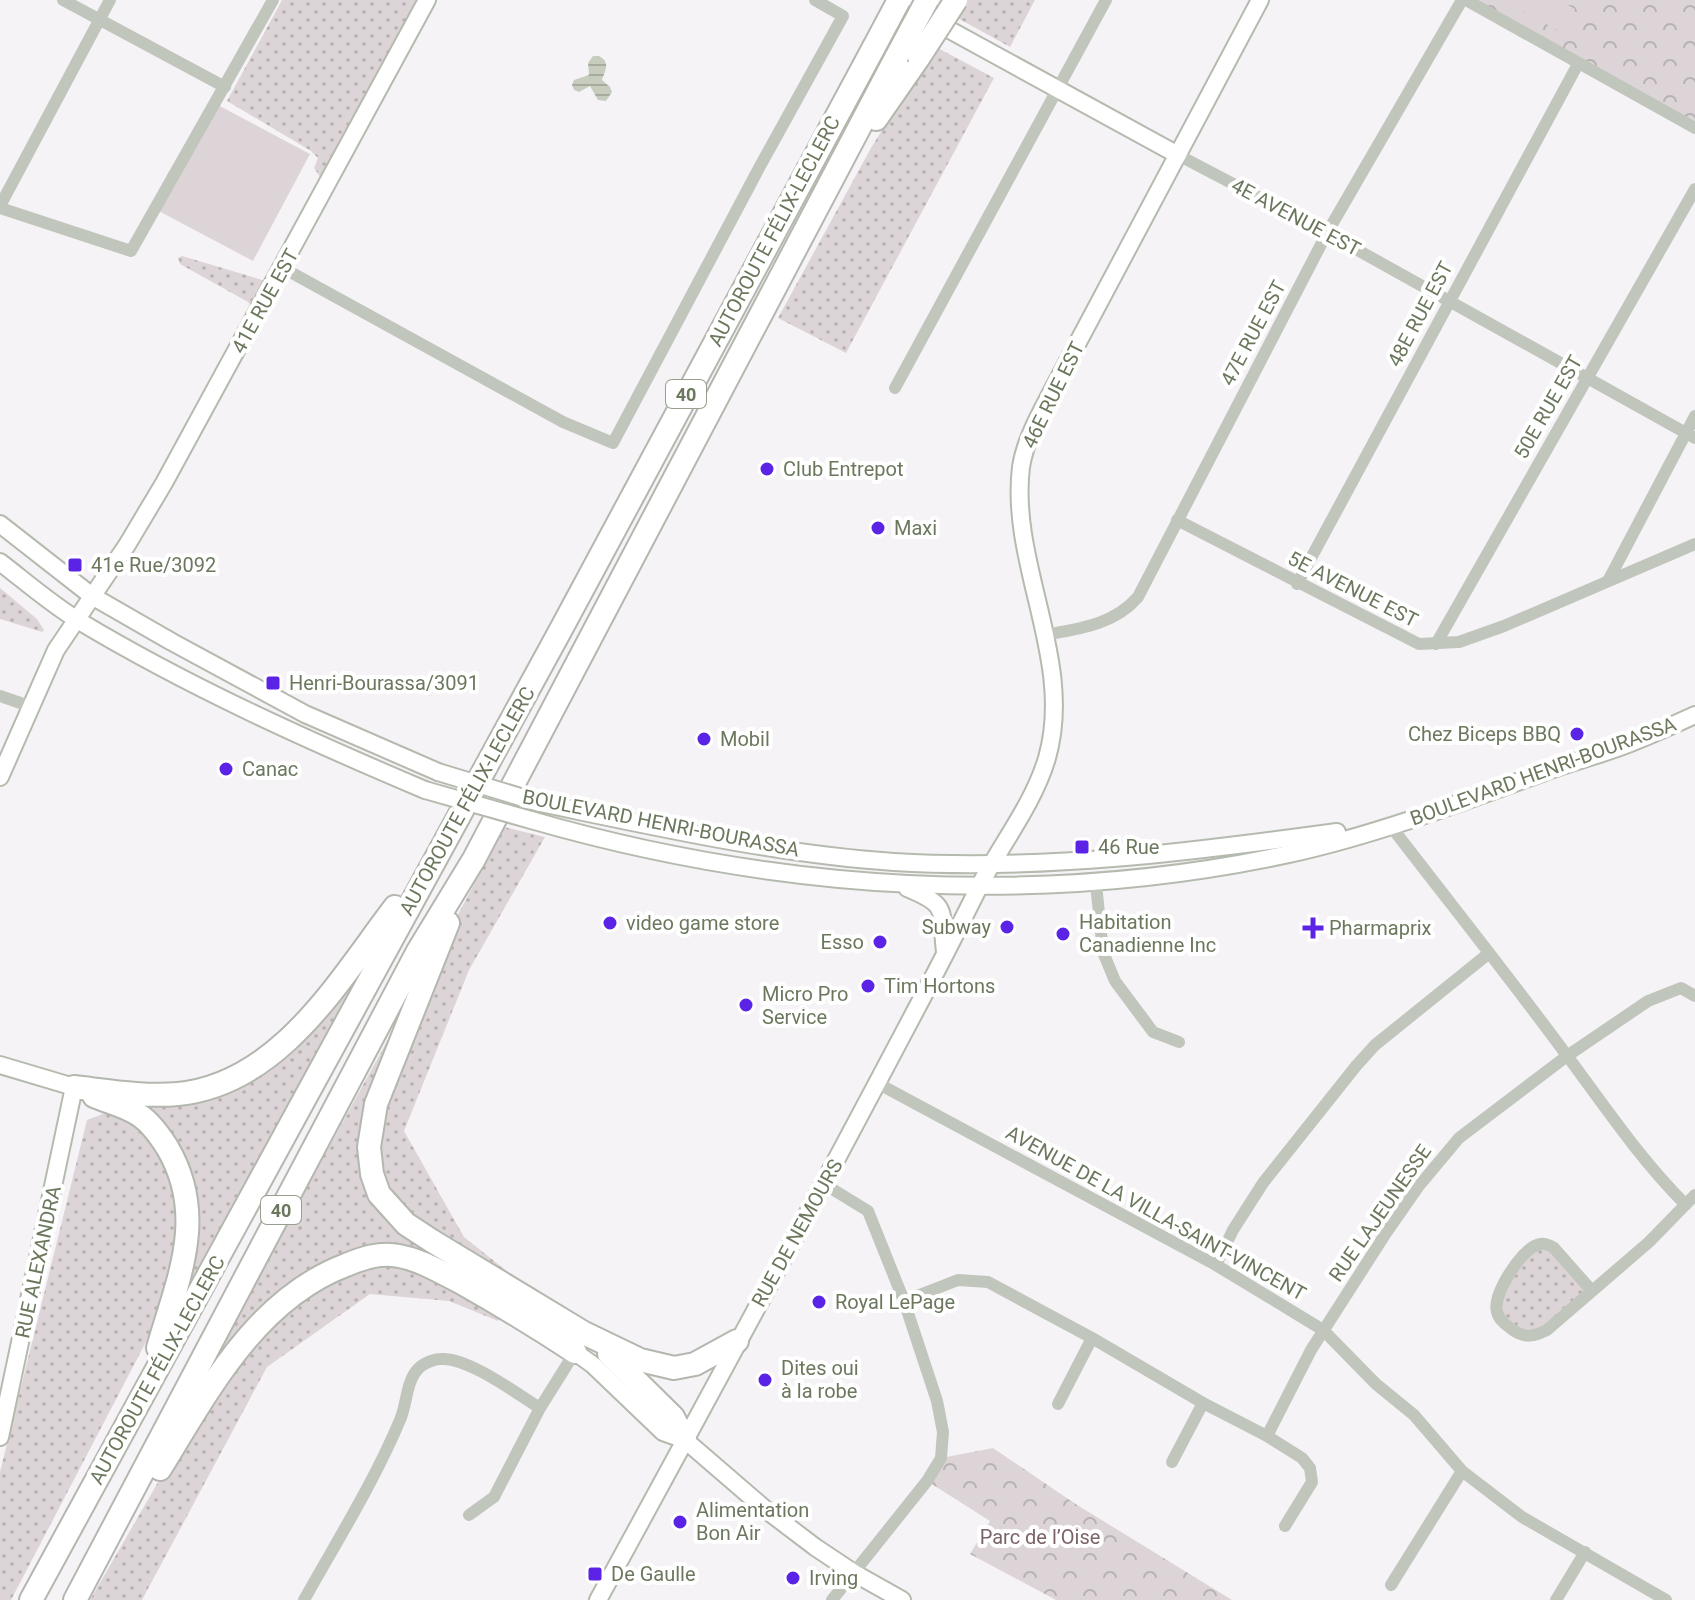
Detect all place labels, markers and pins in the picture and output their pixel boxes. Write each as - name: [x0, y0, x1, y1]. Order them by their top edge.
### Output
- place label: Club Entrepot: [783, 457, 903, 481]
- marker: Club Entrepot: [758, 460, 776, 478]
- place label: Maxi: [894, 516, 937, 540]
- marker: Maxi: [869, 519, 887, 537]
- place label: 41e Rue/3092: [91, 553, 216, 577]
- marker: 41e Rue/3092: [66, 556, 84, 574]
- place label: Henri-Bourassa/3091: [289, 671, 479, 695]
- marker: Henri-Bourassa/3091: [264, 674, 282, 692]
- place label: Chez Biceps BBQ: [1408, 722, 1561, 746]
- marker: Chez Biceps BBQ: [1568, 725, 1586, 743]
- place label: Mobil: [720, 727, 770, 751]
- marker: Mobil: [695, 730, 713, 748]
- place label: Canac: [242, 757, 298, 781]
- marker: Canac: [217, 760, 235, 778]
- place label: 46 Rue: [1098, 835, 1159, 859]
- marker: 46 Rue: [1073, 838, 1091, 856]
- place label: Habitation Canadienne Inc: [1079, 910, 1216, 957]
- place label: video game store: [626, 911, 779, 935]
- marker: video game store: [601, 914, 619, 932]
- place label: Subway: [922, 915, 992, 939]
- place label: Pharmaprix: [1329, 916, 1432, 940]
- marker: Subway: [998, 918, 1016, 936]
- marker: Pharmaprix: [1304, 919, 1322, 937]
- marker: Habitation Canadienne Inc: [1054, 925, 1072, 943]
- place label: Esso: [821, 930, 864, 954]
- marker: Esso: [871, 933, 889, 951]
- place label: Tim Hortons: [884, 974, 995, 998]
- marker: Tim Hortons: [859, 977, 877, 995]
- place label: Micro Pro Service: [762, 982, 848, 1029]
- marker: Micro Pro Service: [737, 996, 755, 1014]
- place label: Royal LePage: [835, 1290, 955, 1314]
- marker: Royal LePage: [810, 1293, 828, 1311]
- place label: Dites oui à la robe: [781, 1356, 859, 1403]
- marker: Dites oui à la robe: [756, 1371, 774, 1389]
- place label: Alimentation Bon Air: [696, 1498, 809, 1545]
- marker: Alimentation Bon Air: [671, 1513, 689, 1531]
- place label: De Gaulle: [611, 1562, 696, 1586]
- marker: De Gaulle: [586, 1565, 604, 1583]
- place label: Irving: [809, 1566, 858, 1590]
- marker: Irving: [784, 1569, 802, 1587]

